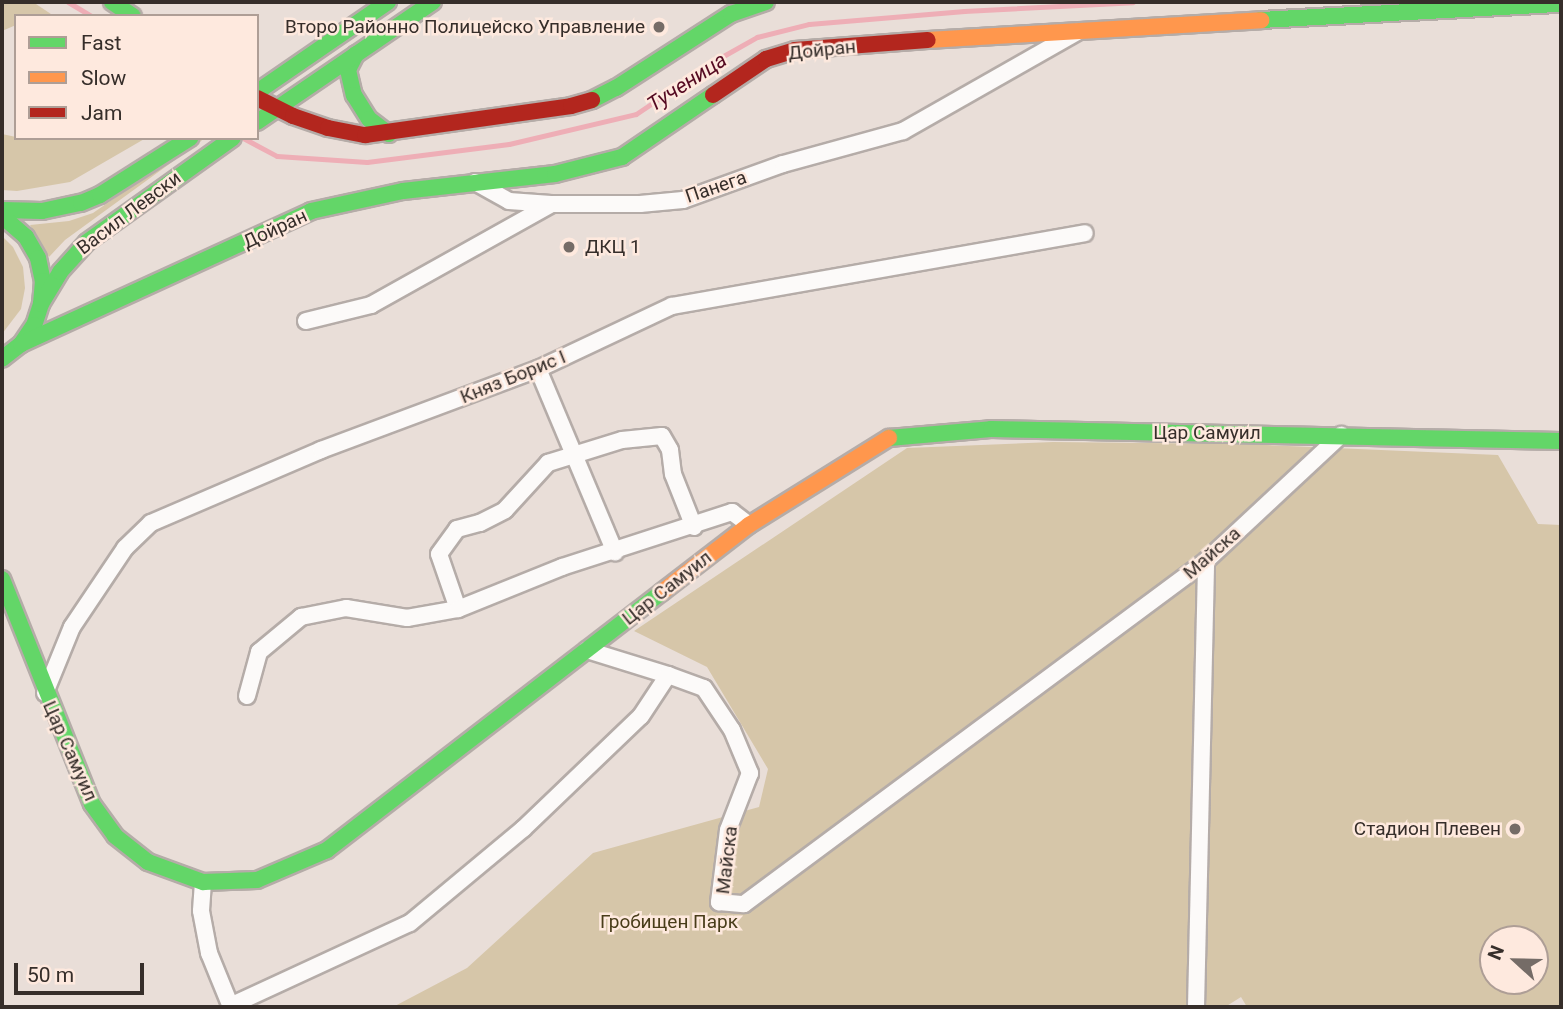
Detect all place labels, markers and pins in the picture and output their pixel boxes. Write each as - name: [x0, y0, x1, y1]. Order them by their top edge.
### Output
- place label: Второ Районно Полицейско Управление: [285, 16, 645, 38]
- marker: Второ Районно Полицейско Управление: [651, 19, 667, 35]
- place label: ДКЦ 1: [585, 236, 641, 258]
- marker: ДКЦ 1: [559, 237, 579, 257]
- place label: Стадион Плевен: [1354, 818, 1501, 840]
- marker: Стадион Плевен: [1507, 821, 1523, 837]

